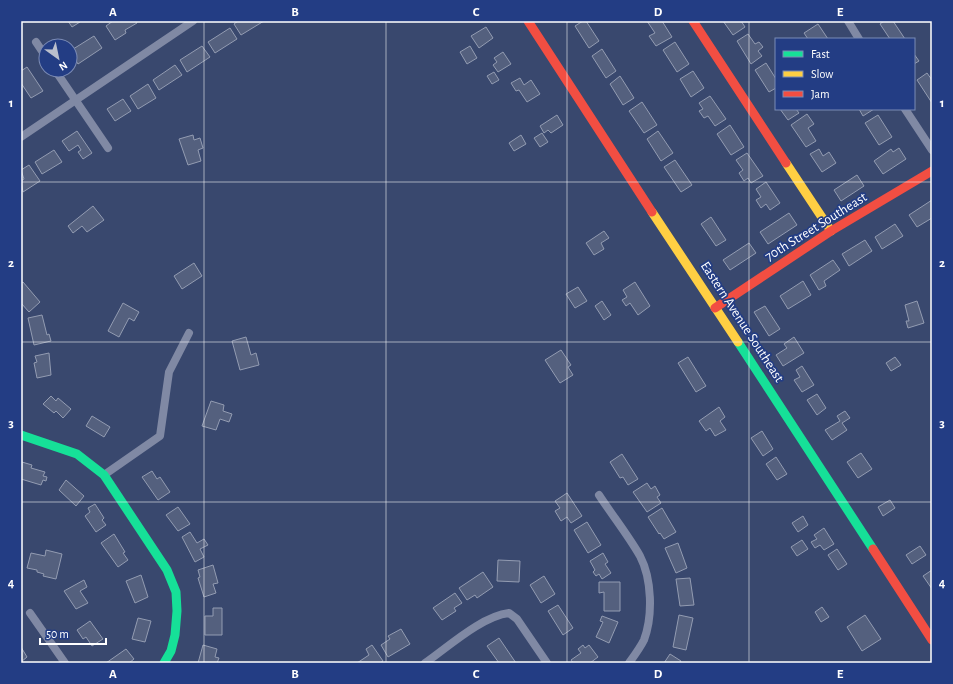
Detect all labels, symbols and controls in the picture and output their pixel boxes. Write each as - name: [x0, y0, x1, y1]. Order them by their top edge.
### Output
- text: A: [109, 6, 117, 19]
- text: B: [291, 6, 299, 19]
- text: C: [473, 6, 480, 19]
- text: D: [654, 6, 663, 19]
- text: E: [837, 6, 844, 19]
- north arrow: [38, 38, 78, 78]
- legend: [775, 38, 915, 110]
- text: Fast: [811, 48, 830, 60]
- text: N: [57, 59, 69, 73]
- text: Slow: [811, 68, 833, 80]
- text: Jam: [811, 88, 830, 100]
- text: 1: [9, 97, 13, 110]
- text: 1: [940, 97, 944, 110]
- street label: 70th Street Southeast: [763, 190, 870, 264]
- text: 2: [8, 257, 14, 270]
- text: 2: [939, 257, 945, 270]
- street label: Eastern Avenue Southeast: [698, 259, 786, 385]
- text: 3: [8, 417, 14, 430]
- text: 3: [939, 417, 945, 430]
- text: 4: [8, 577, 15, 590]
- text: 4: [939, 577, 946, 590]
- scale bar: [40, 620, 106, 646]
- text: 50 m: [46, 628, 69, 640]
- text: A: [109, 668, 117, 681]
- text: B: [291, 668, 299, 681]
- text: C: [473, 668, 480, 681]
- text: D: [654, 668, 663, 681]
- text: E: [837, 668, 844, 681]

